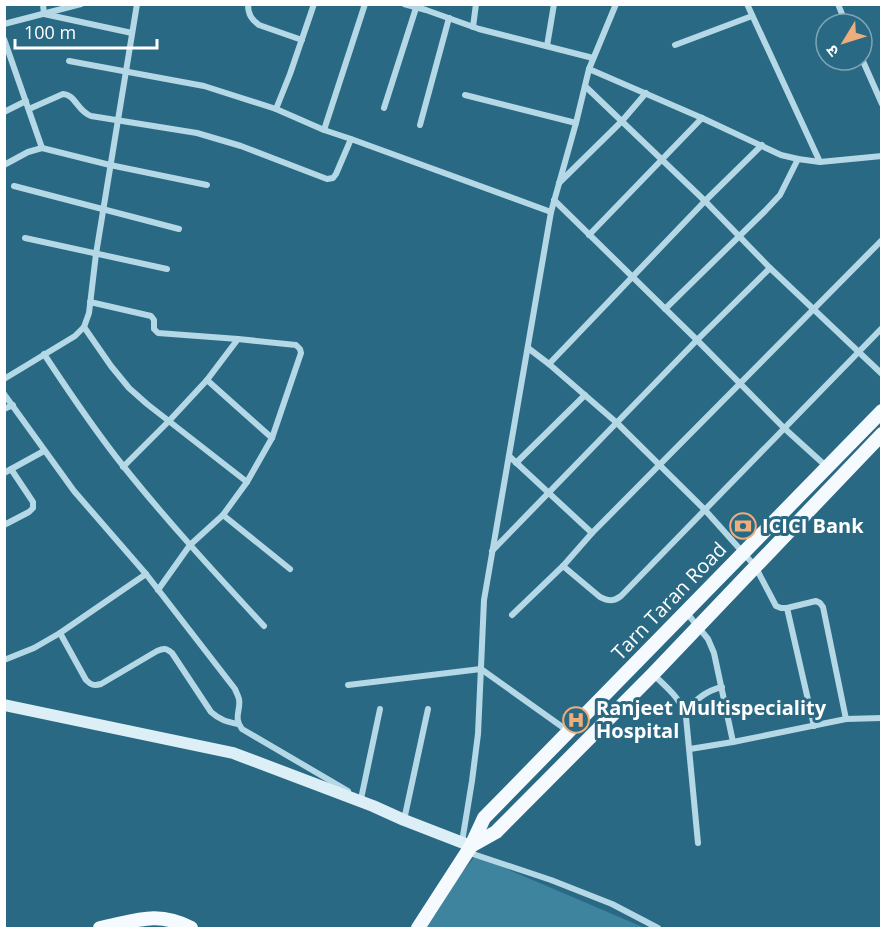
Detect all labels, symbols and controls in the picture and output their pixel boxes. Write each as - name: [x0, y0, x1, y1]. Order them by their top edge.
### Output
- scale bar: [15, 12, 158, 50]
- north arrow: [814, 12, 874, 72]
- text: 100 m: [24, 20, 76, 44]
- text: उ: [820, 40, 844, 62]
- bank icon: ICICI Bank: [728, 511, 758, 541]
- place label: ICICI Bank: [762, 512, 864, 539]
- street label: Tarn Taran Road: [605, 536, 732, 666]
- place label: Ranjeet Multispeciality Hospital: [596, 694, 827, 744]
- hospital icon: Ranjeet Multispeciality Hospital: [561, 705, 591, 735]

